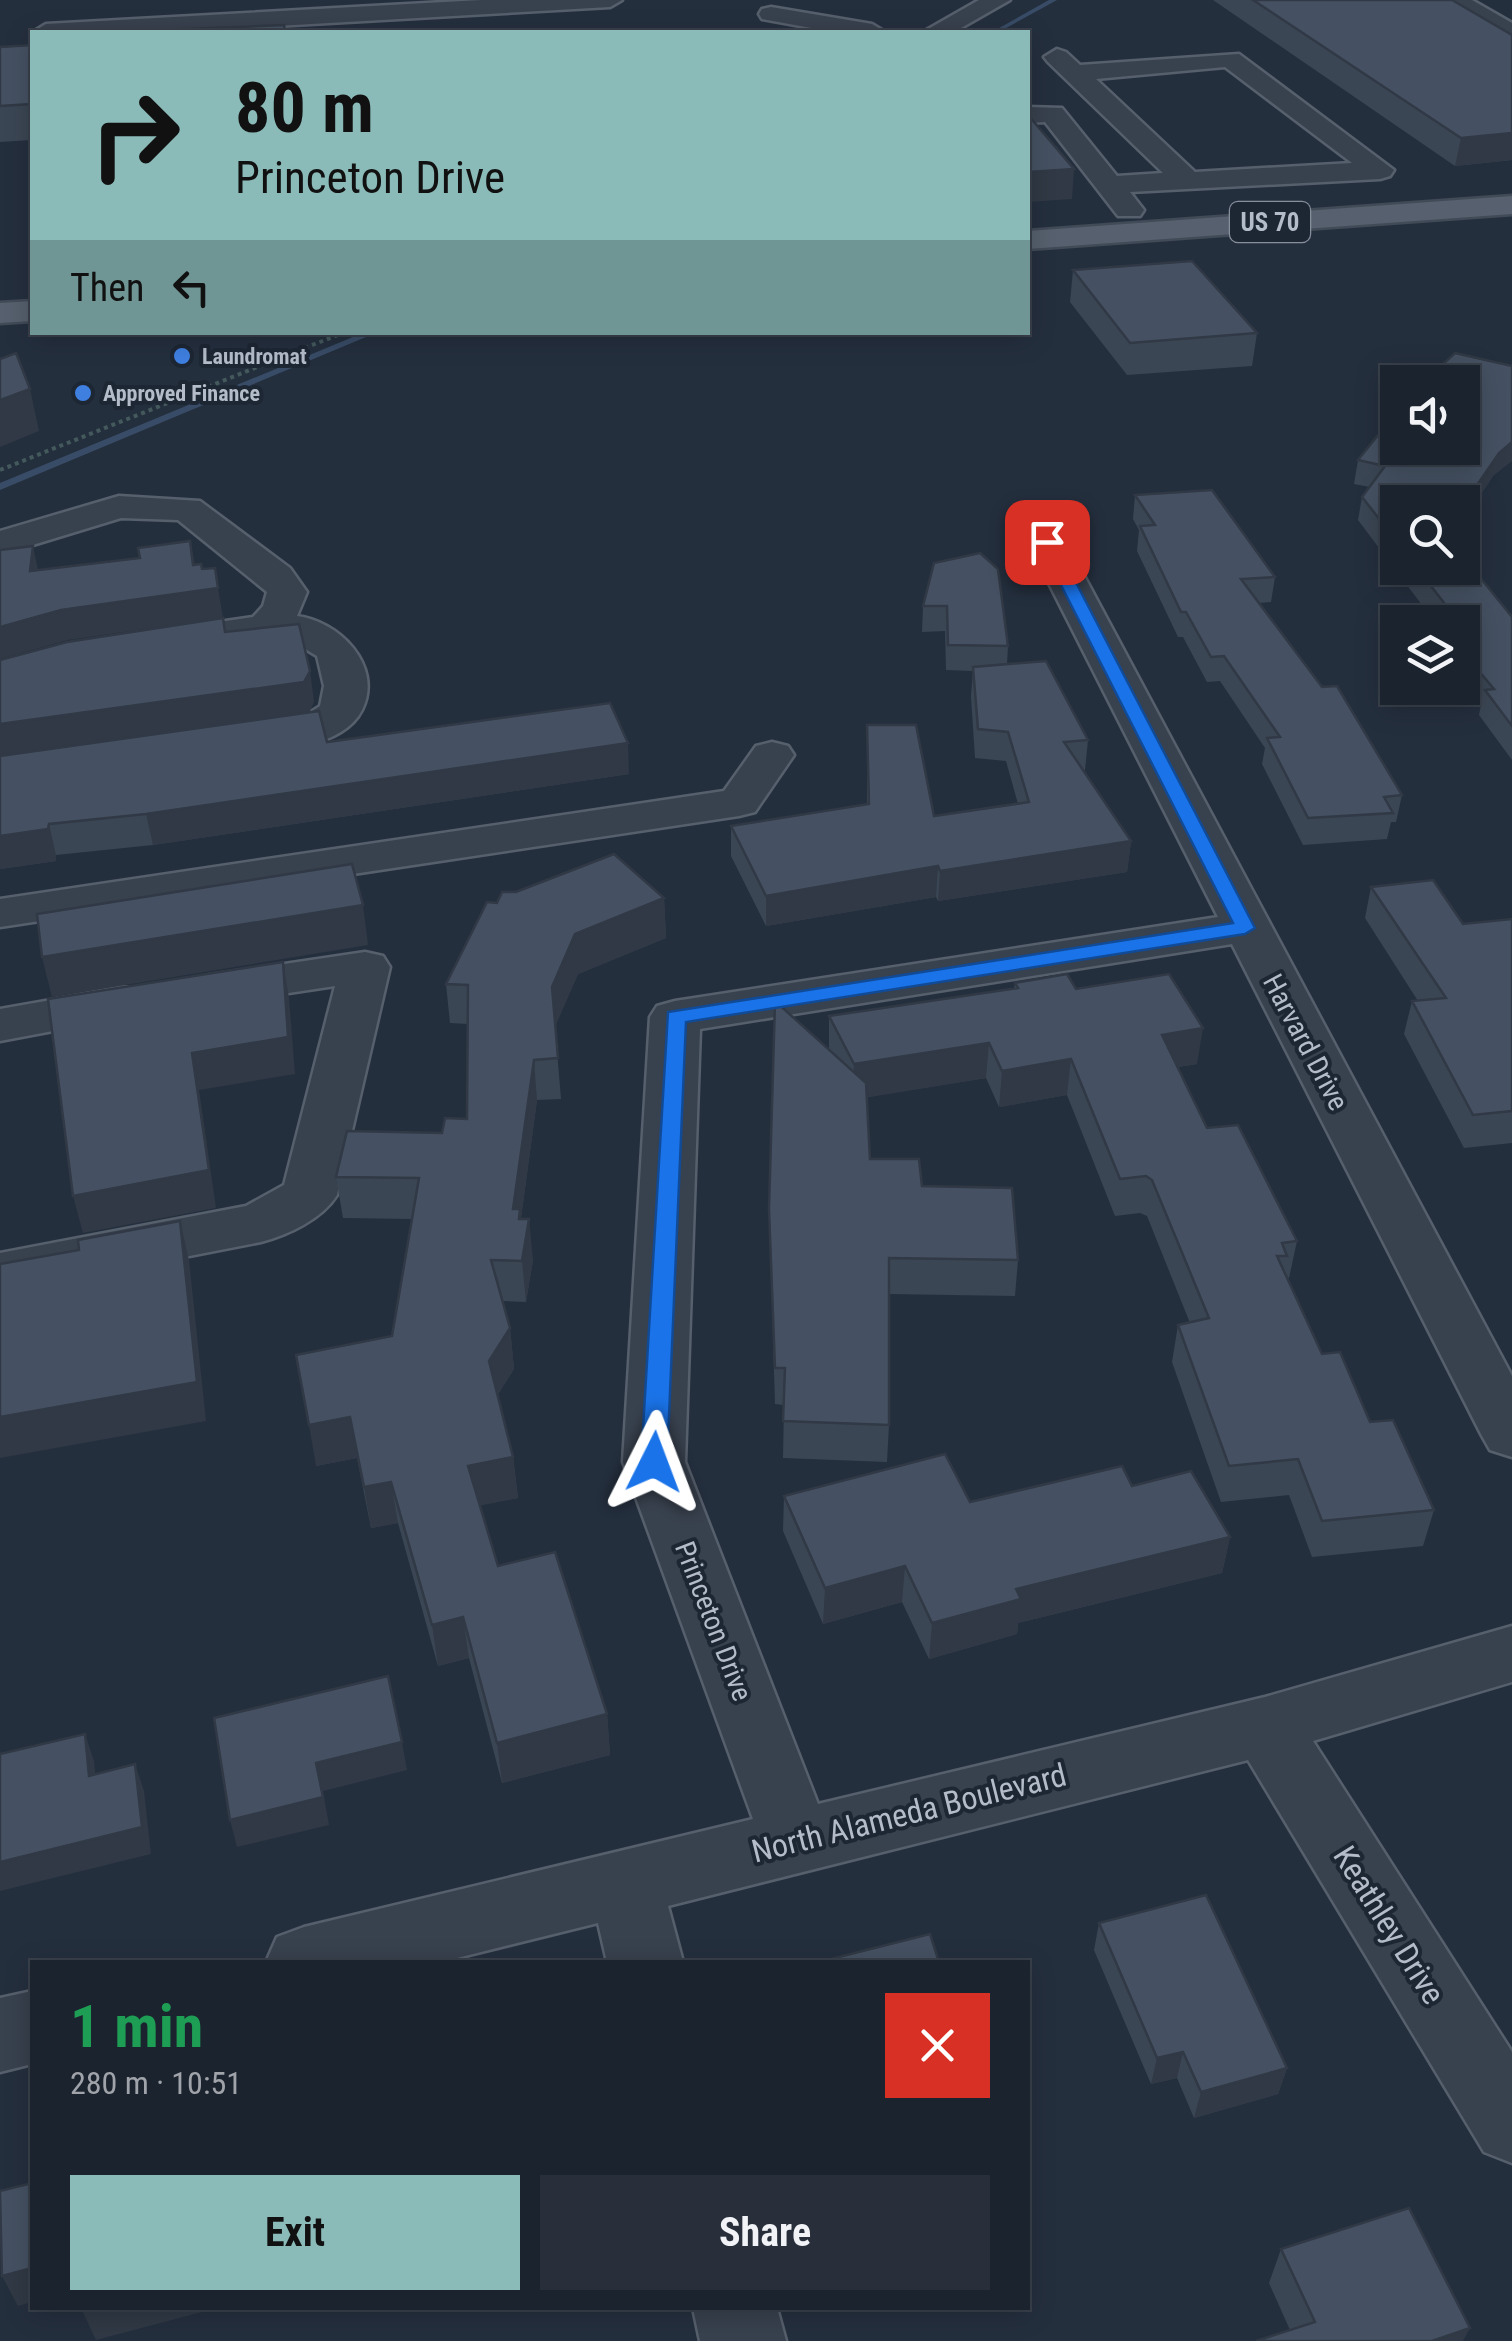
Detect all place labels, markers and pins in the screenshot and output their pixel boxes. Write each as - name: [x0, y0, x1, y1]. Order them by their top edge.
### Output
- place label: Laundromat: [202, 344, 307, 369]
- marker: Laundromat: [171, 345, 193, 367]
- place label: Approved Finance: [103, 381, 260, 406]
- marker: Approved Finance: [72, 382, 94, 404]
- pin: [1005, 500, 1090, 585]

